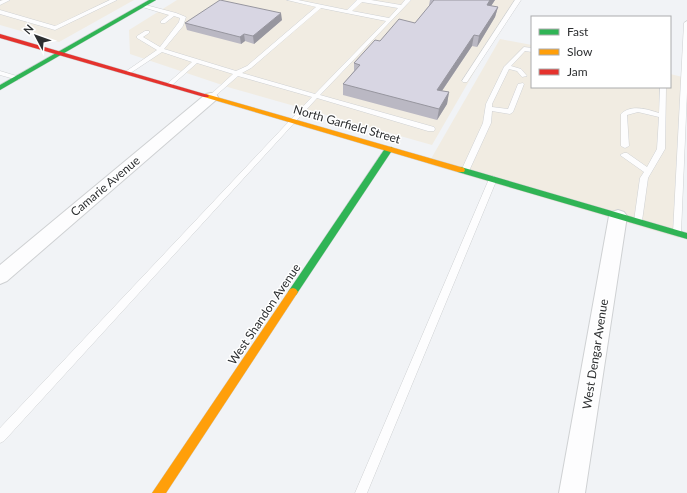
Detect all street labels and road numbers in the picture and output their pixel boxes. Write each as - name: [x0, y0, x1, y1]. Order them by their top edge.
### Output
- street label: North Garfield Street: [292, 102, 403, 147]
- street label: Camarie Avenue: [67, 153, 143, 219]
- street label: West Shandon Avenue: [224, 260, 304, 368]
- street label: West Dengar Avenue: [579, 298, 611, 410]

